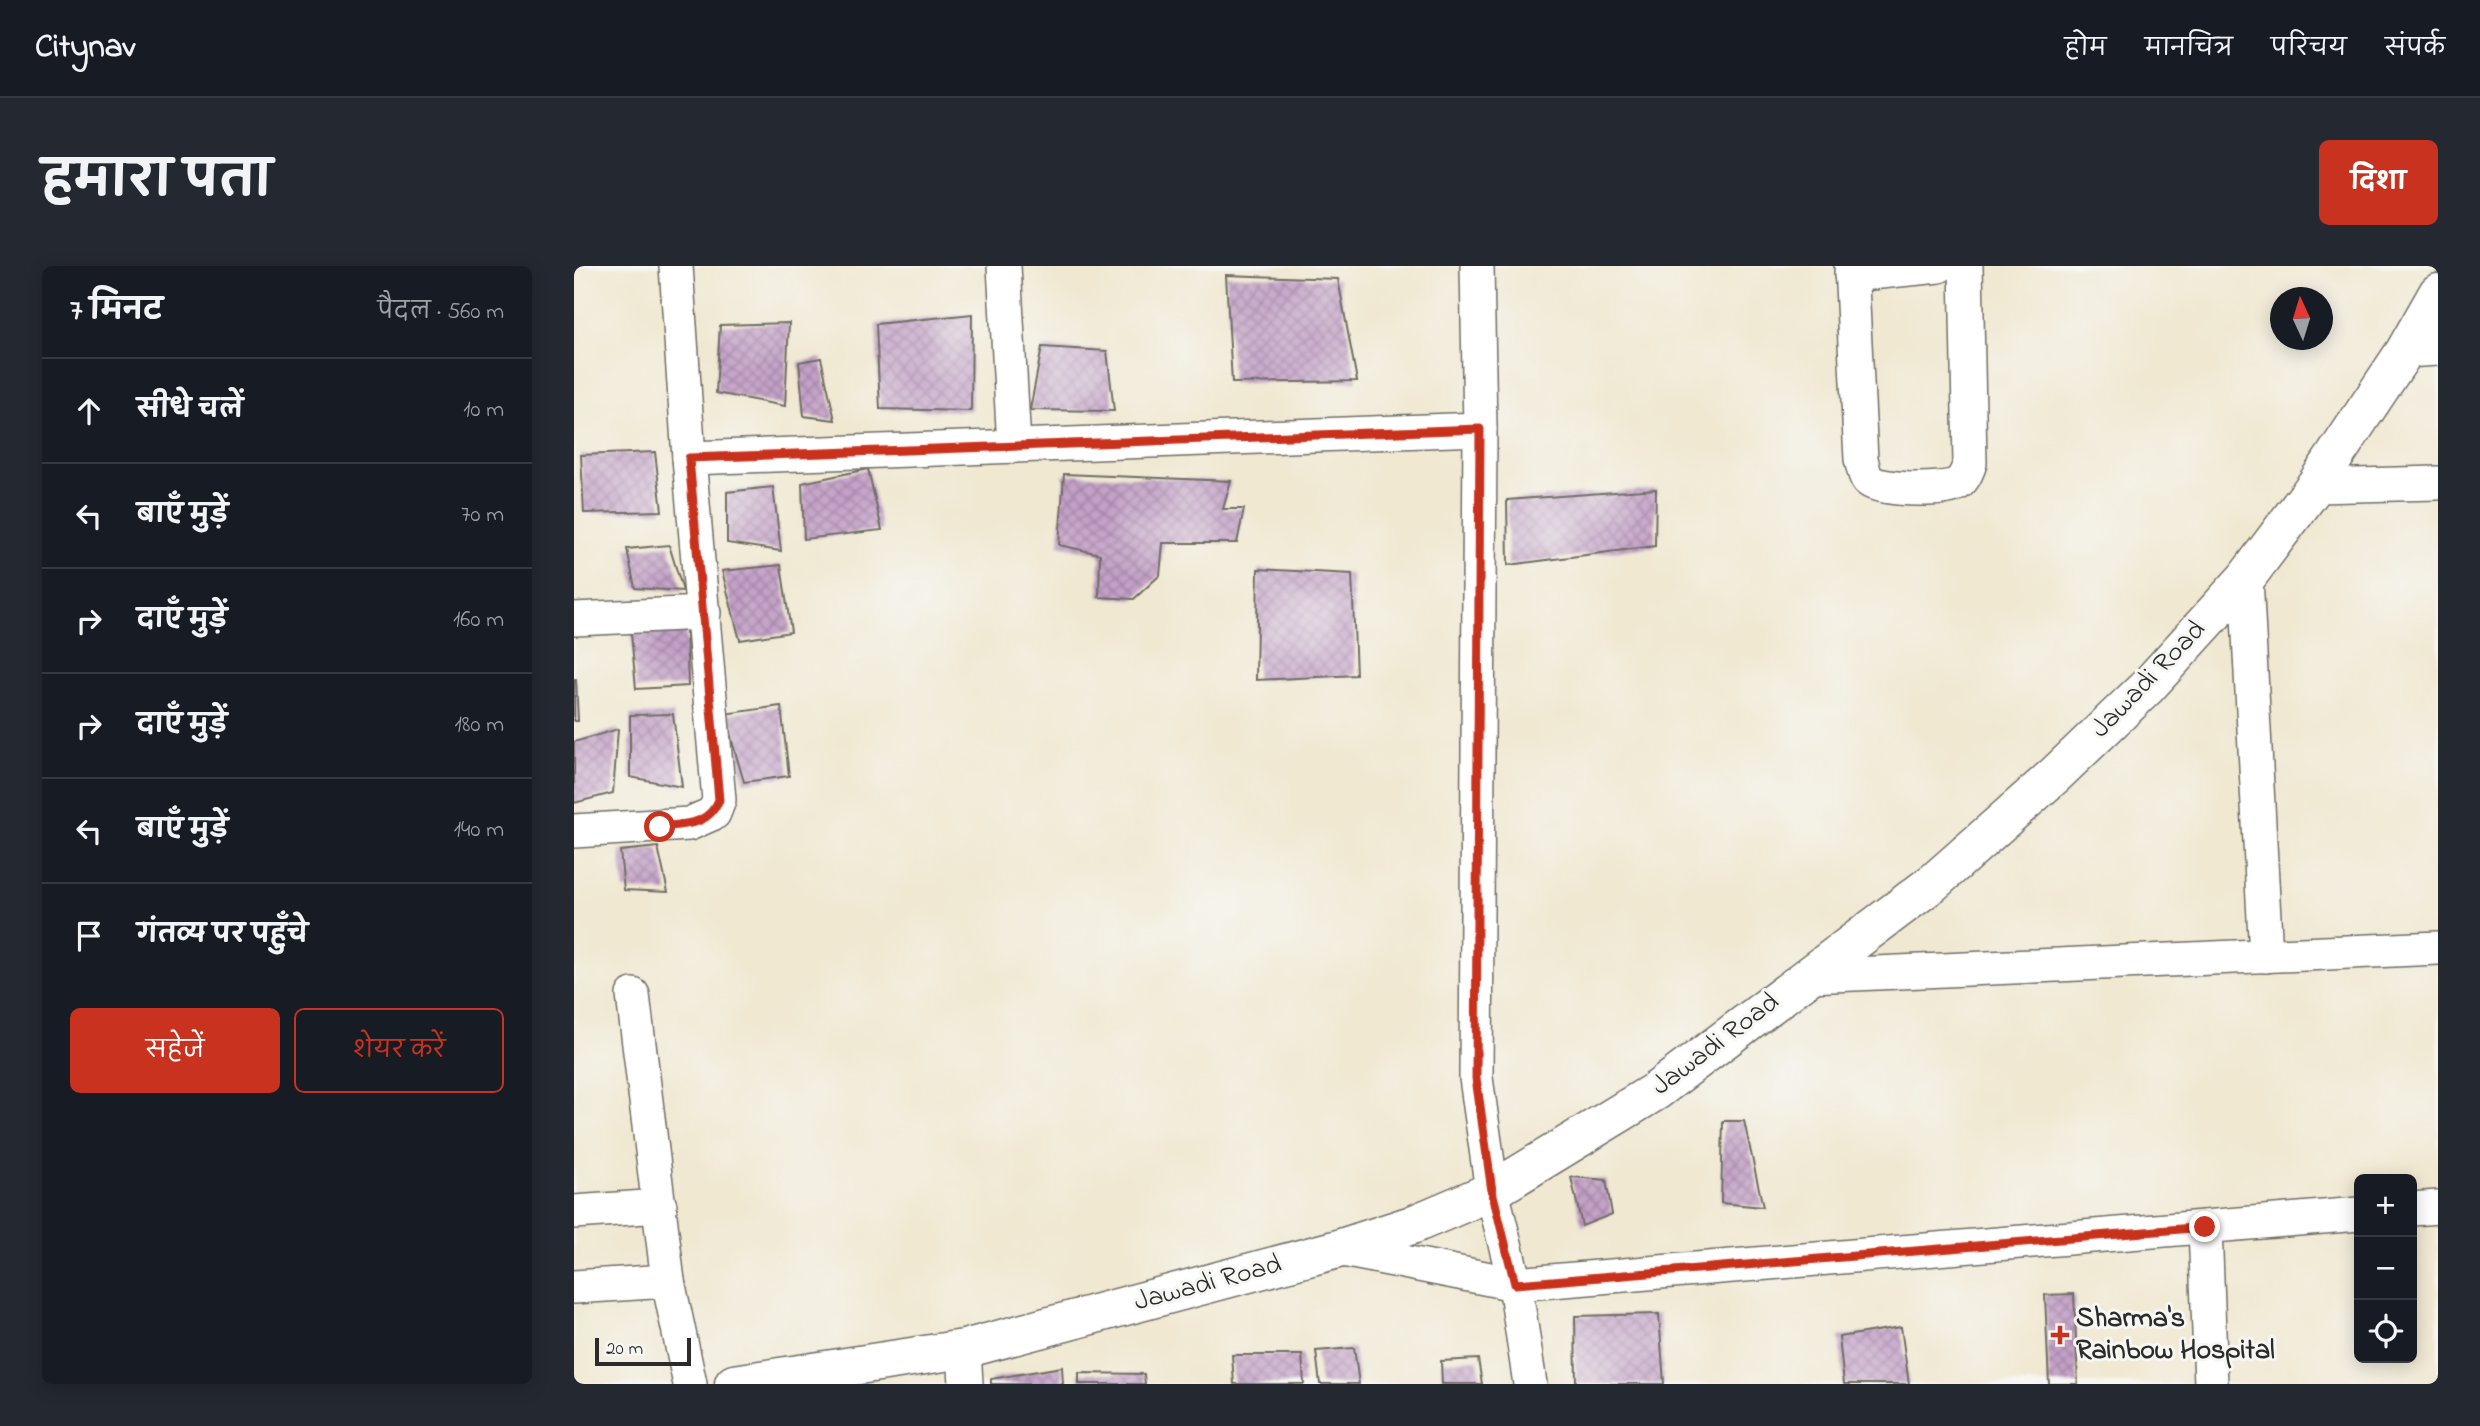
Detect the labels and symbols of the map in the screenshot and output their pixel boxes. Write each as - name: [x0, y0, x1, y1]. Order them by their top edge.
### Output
- north arrow: [2270, 287, 2333, 350]
- street label: Jawadi Road: [2082, 611, 2216, 749]
- route start: [644, 811, 675, 842]
- street label: Jawadi Road: [1643, 983, 1789, 1107]
- route end: [2189, 1211, 2220, 1242]
- street label: Jawadi Road: [1130, 1245, 1286, 1323]
- place label: Sharma's Rainbow Hospital: [2076, 1299, 2275, 1372]
- marker: Sharma's Rainbow Hospital: [2050, 1325, 2070, 1345]
- scale bar: [595, 1335, 691, 1367]

